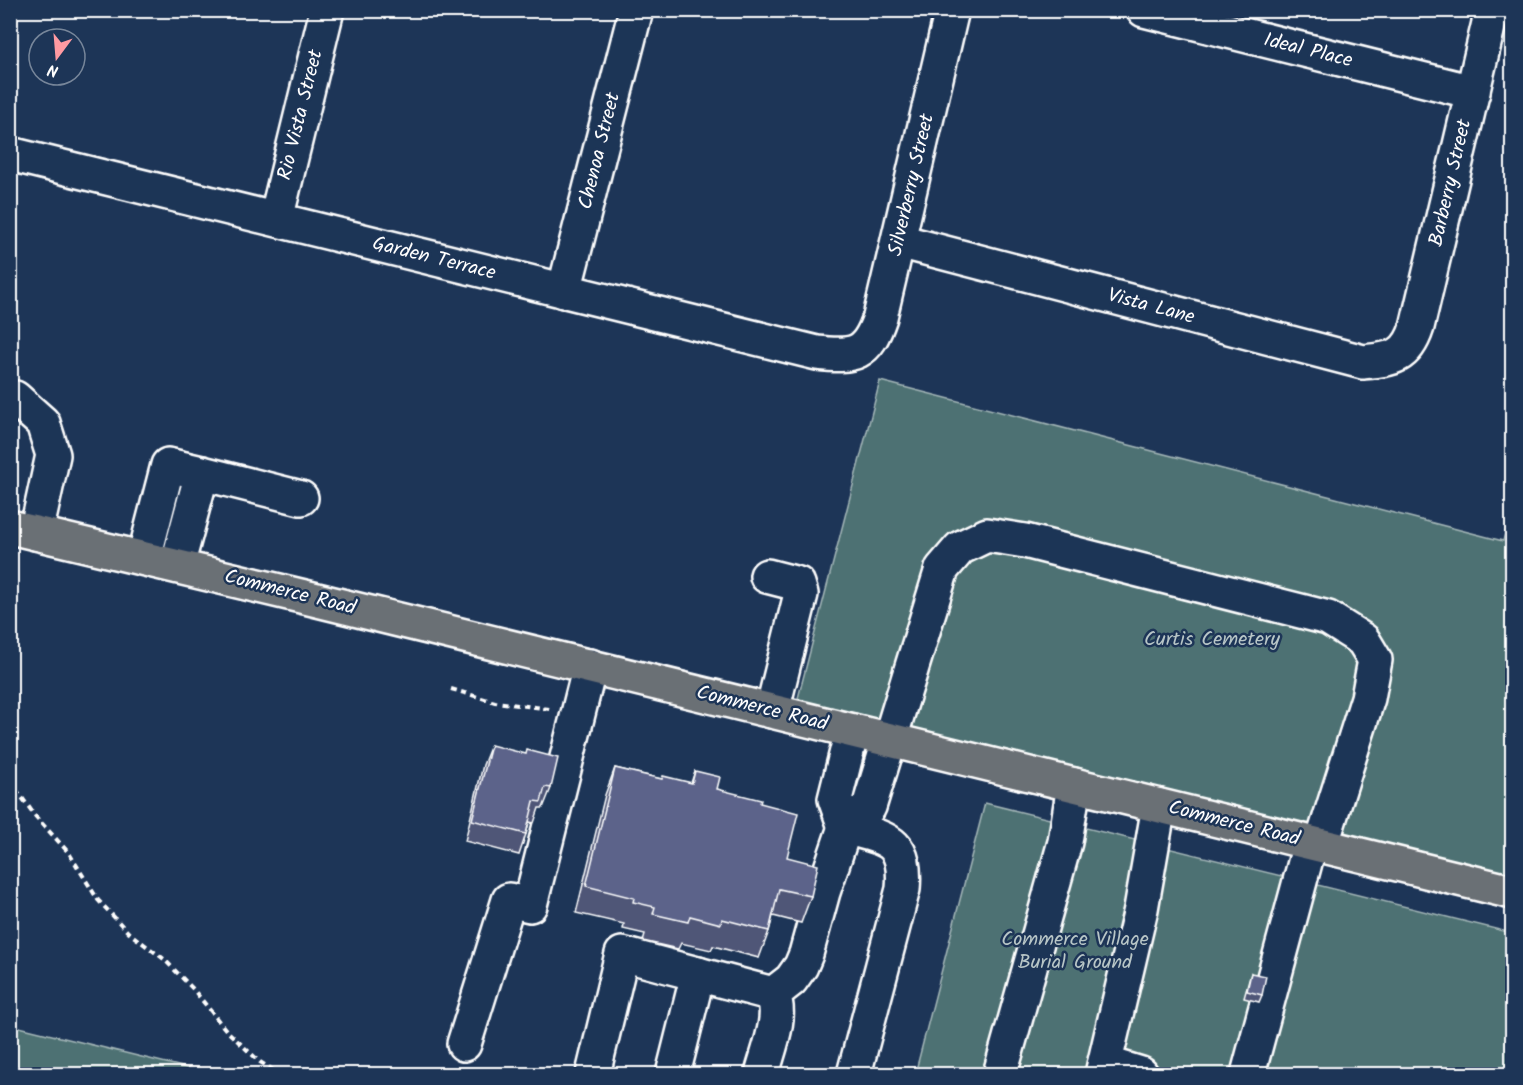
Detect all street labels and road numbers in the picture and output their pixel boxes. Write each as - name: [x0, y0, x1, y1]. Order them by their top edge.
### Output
- street label: Ideal Place: [1260, 25, 1356, 77]
- street label: Rio Vista Street: [269, 46, 333, 184]
- street label: Chenoa Street: [570, 89, 630, 213]
- street label: Silverberry Street: [880, 110, 944, 259]
- street label: Barberry Street: [1421, 116, 1481, 250]
- street label: Garden Terrace: [369, 228, 499, 290]
- street label: Vista Lane: [1104, 280, 1198, 334]
- street label: Commerce Road: [221, 561, 360, 625]
- street label: Commerce Road: [693, 677, 832, 741]
- street label: Commerce Road: [1165, 792, 1304, 856]

